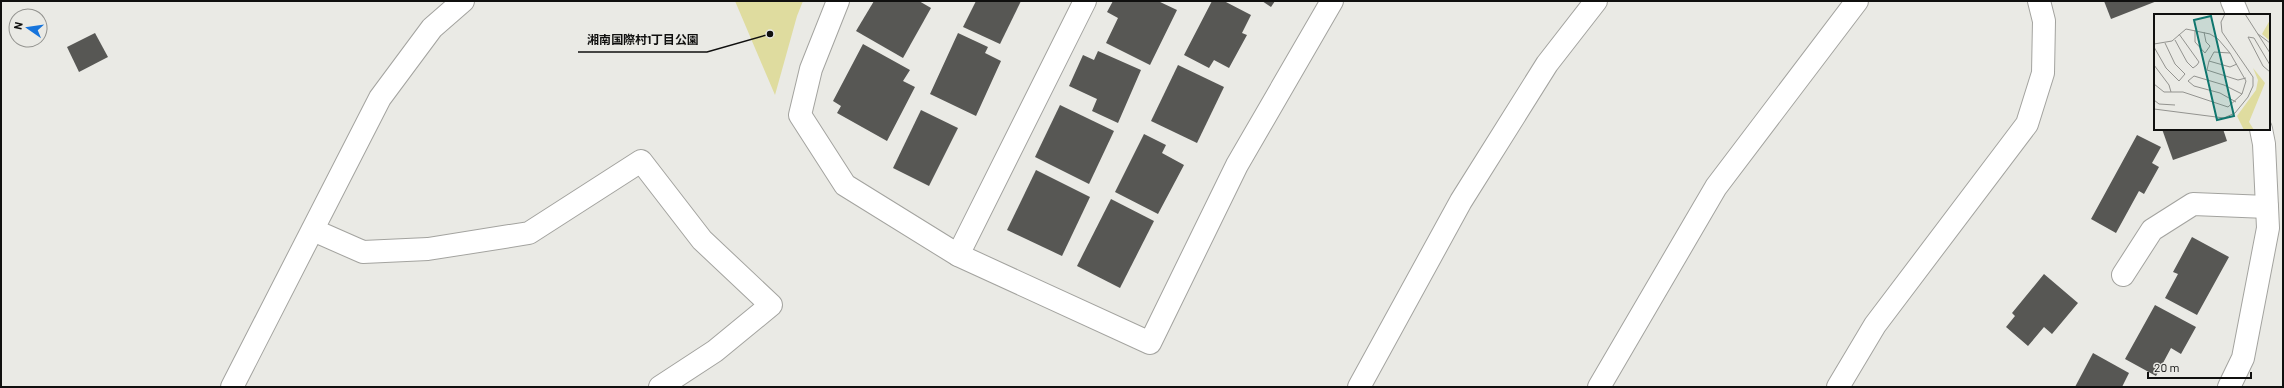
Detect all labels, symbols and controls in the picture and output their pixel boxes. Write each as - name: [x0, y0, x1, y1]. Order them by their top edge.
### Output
- north arrow: [8, 8, 48, 48]
- inset map: [2154, 14, 2270, 130]
- text: N: [11, 21, 25, 31]
- callout: 湘南国際村1丁目公園: [578, 28, 707, 52]
- text: 湘南国際村1丁目公園: [587, 32, 699, 46]
- scale bar: [2148, 354, 2251, 380]
- text: 20 m: [2154, 360, 2180, 374]

